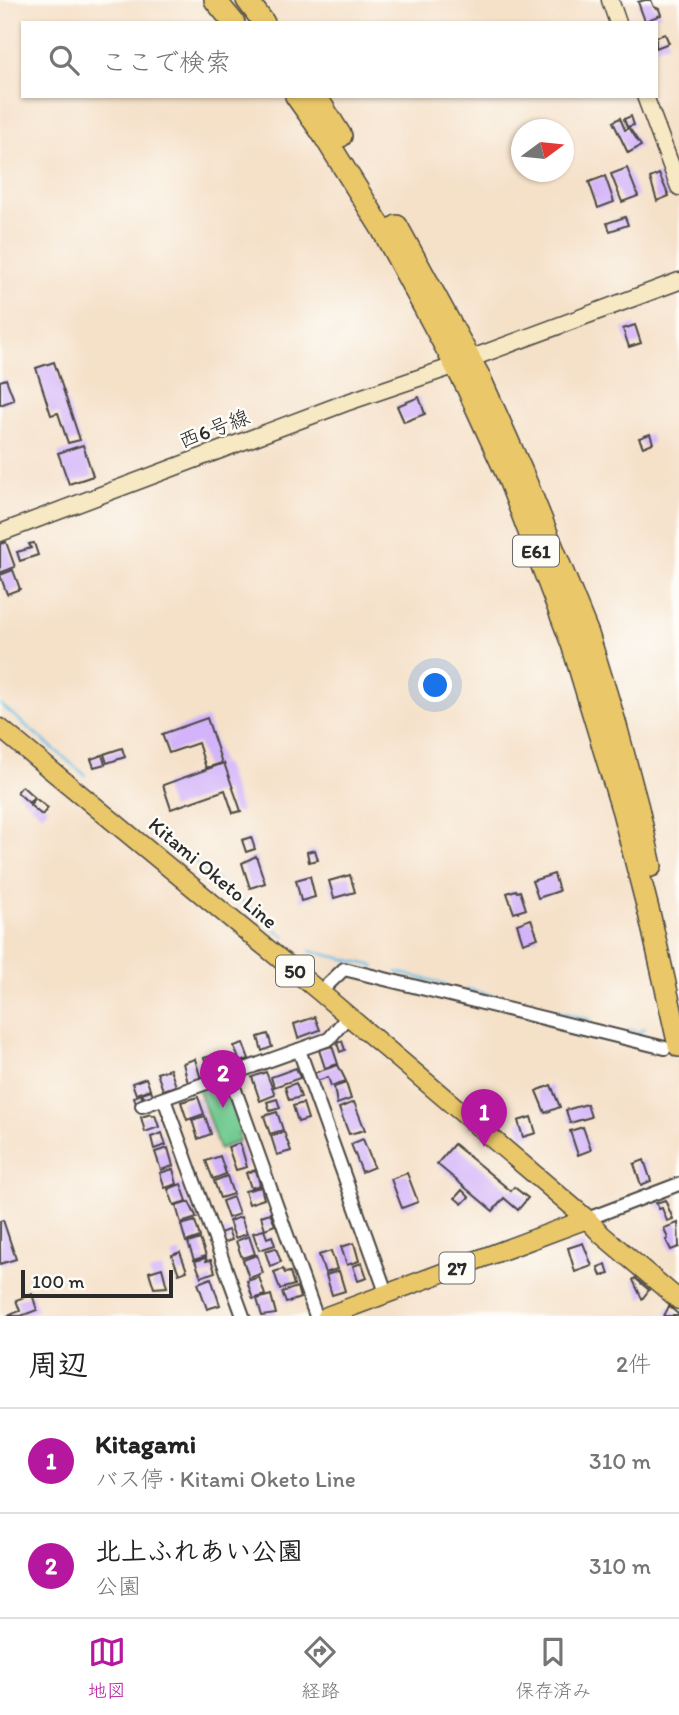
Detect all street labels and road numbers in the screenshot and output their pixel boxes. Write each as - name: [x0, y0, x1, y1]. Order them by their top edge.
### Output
- street label: 西6号線: [175, 404, 253, 453]
- road number: E61: [513, 536, 559, 566]
- street label: Kitami Oketo Line: [144, 811, 283, 934]
- road number: 50: [276, 956, 314, 987]
- road number: 27: [440, 1252, 475, 1284]

